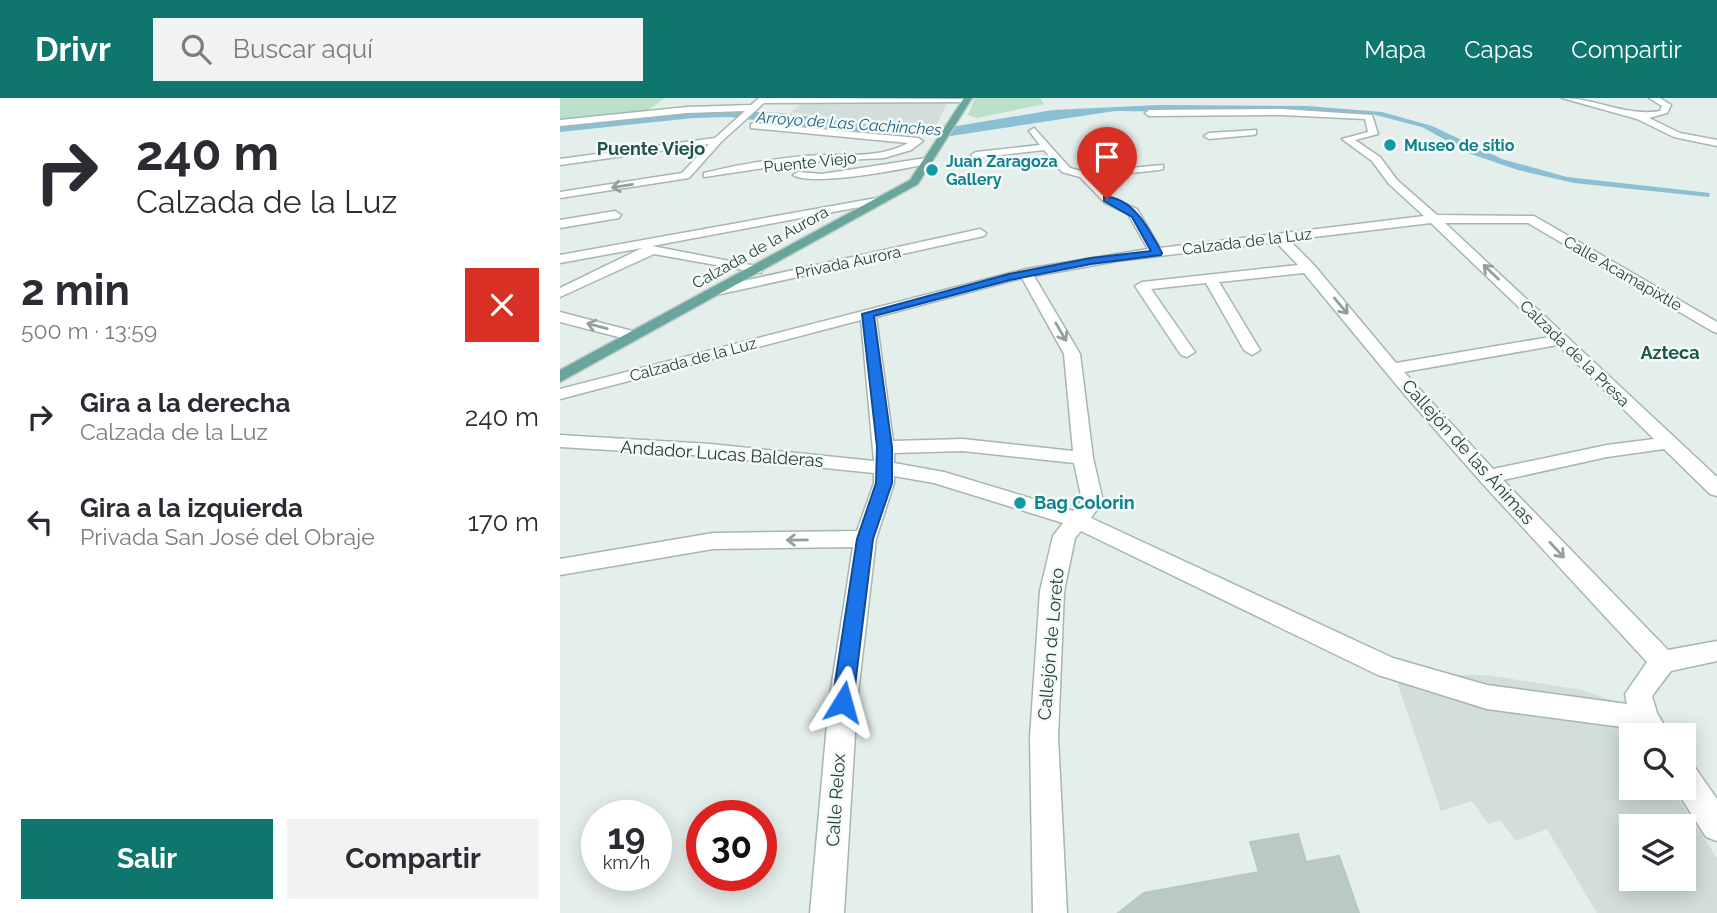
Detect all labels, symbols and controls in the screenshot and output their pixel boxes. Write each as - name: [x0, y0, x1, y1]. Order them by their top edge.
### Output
- search box: [153, 18, 643, 81]
- text: Drivr: [35, 30, 111, 69]
- icon: search: [177, 30, 215, 68]
- text: Buscar aquí: [233, 34, 373, 64]
- text: Mapa: [1364, 35, 1426, 64]
- text: Capas: [1464, 35, 1533, 64]
- text: Compartir: [1571, 35, 1682, 64]
- water label: Arroyo de Las Cachinches: [755, 107, 943, 139]
- text: 240 m: [136, 124, 279, 181]
- icon: right: [21, 126, 112, 217]
- pin: [1077, 127, 1137, 199]
- place label: Museo de sitio: [1404, 136, 1515, 155]
- marker: Museo de sitio: [1382, 137, 1398, 153]
- district label: Puente Viejo: [597, 138, 705, 159]
- icon: arrive: [1088, 138, 1126, 176]
- street label: Puente Viejo: [763, 148, 857, 177]
- place label: Juan Zaragoza Gallery: [946, 152, 1058, 189]
- marker: Juan Zaragoza Gallery: [924, 162, 940, 178]
- one-way arrow: [611, 180, 634, 193]
- text: Calzada de la Luz: [136, 183, 397, 220]
- street label: Calzada de la Aurora: [689, 202, 832, 293]
- street label: Calzada de la Luz: [1181, 224, 1313, 259]
- street label: Calle Acamapixtle: [1560, 232, 1685, 315]
- street label: Privada Aurora: [793, 242, 903, 283]
- one-way arrow: [1483, 264, 1500, 281]
- text: 2 min: [21, 266, 130, 315]
- button: close: [465, 268, 539, 342]
- street label: Calzada de la Presa: [1516, 296, 1633, 411]
- one-way arrow: [1333, 297, 1349, 315]
- text: 500 m · 13:59: [21, 317, 157, 344]
- one-way arrow: [586, 319, 608, 332]
- one-way arrow: [1054, 322, 1068, 342]
- street label: Calzada de la Luz: [628, 333, 759, 386]
- district label: Azteca: [1640, 342, 1700, 363]
- street label: Callejón de las Ánimas: [1398, 374, 1540, 529]
- text: Gira a la derecha: [80, 388, 290, 418]
- icon: right: [21, 398, 59, 436]
- text: 240 m: [465, 402, 539, 432]
- text: Calzada de la Luz: [80, 418, 268, 445]
- street label: Andador Lucas Balderas: [620, 436, 825, 471]
- place label: Bag Colorin: [1034, 492, 1135, 513]
- text: Gira a la izquierda: [80, 493, 303, 523]
- marker: Bag Colorin: [1012, 495, 1028, 511]
- icon: left: [21, 503, 59, 541]
- text: 170 m: [468, 507, 539, 537]
- text: Privada San José del Obraje: [80, 523, 375, 550]
- one-way arrow: [786, 533, 809, 547]
- one-way arrow: [1548, 541, 1565, 558]
- street label: Callejón de Loreto: [1033, 567, 1068, 721]
- position arrow: [806, 665, 880, 739]
- map controls: [1619, 723, 1696, 891]
- button: search: [1619, 723, 1696, 800]
- street label: Calle Relox: [822, 753, 849, 847]
- speed limit sign: 30: [686, 800, 777, 891]
- button: layers: [1619, 814, 1696, 891]
- text: 19: [608, 816, 645, 857]
- button: Salir: [21, 819, 273, 899]
- button: Compartir: [287, 819, 539, 899]
- text: km/h: [603, 852, 650, 873]

